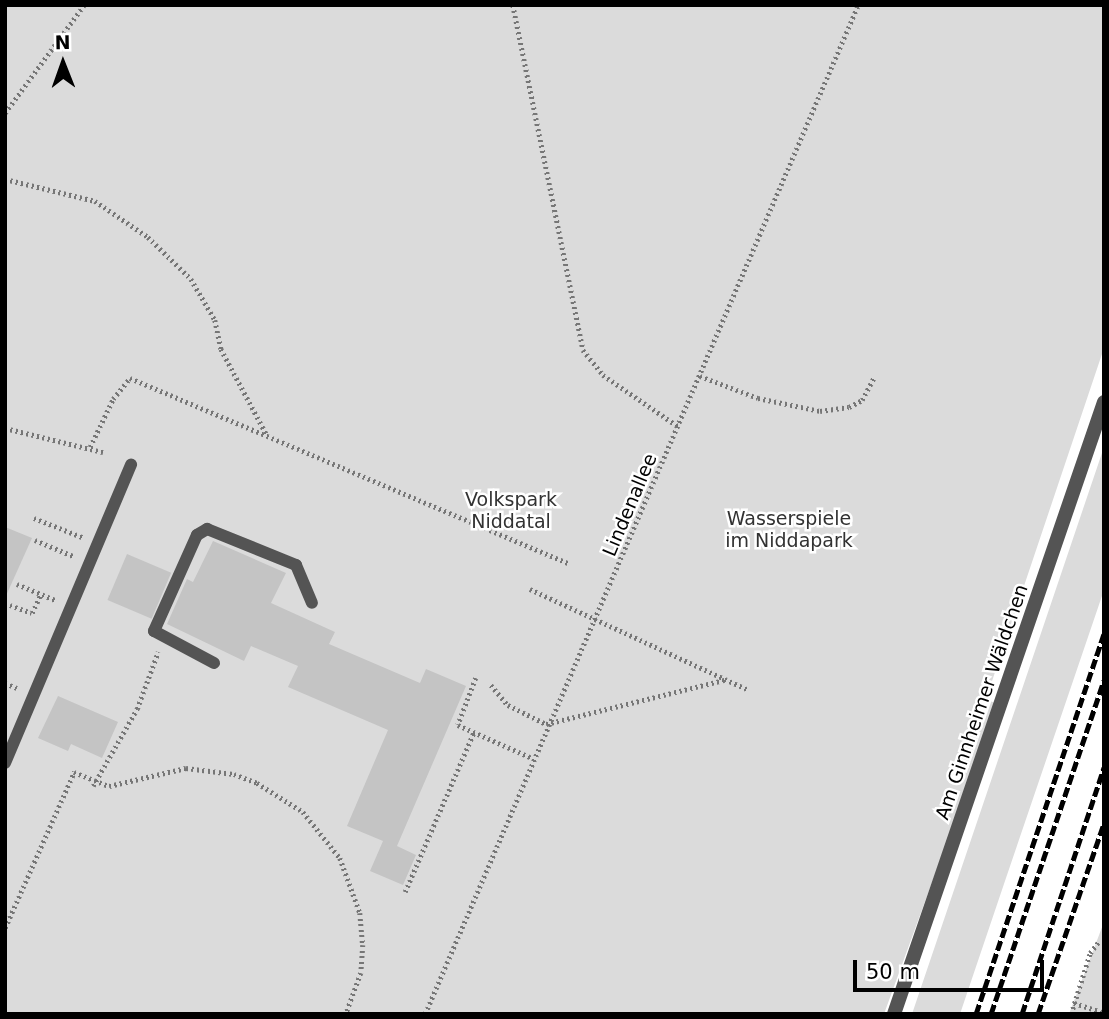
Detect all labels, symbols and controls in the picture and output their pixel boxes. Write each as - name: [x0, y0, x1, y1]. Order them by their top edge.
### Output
- north arrow: [28, 28, 98, 98]
- text: N: [54, 31, 71, 53]
- street label: Lindenallee: [598, 450, 662, 560]
- park label: Volkspark Niddatal: [465, 489, 557, 533]
- park label: Wasserspiele im Niddapark: [725, 508, 853, 552]
- street label: Am Ginnheimer Wäldchen: [931, 581, 1033, 823]
- scale bar: [857, 946, 1048, 990]
- text: 50 m: [866, 960, 920, 984]

